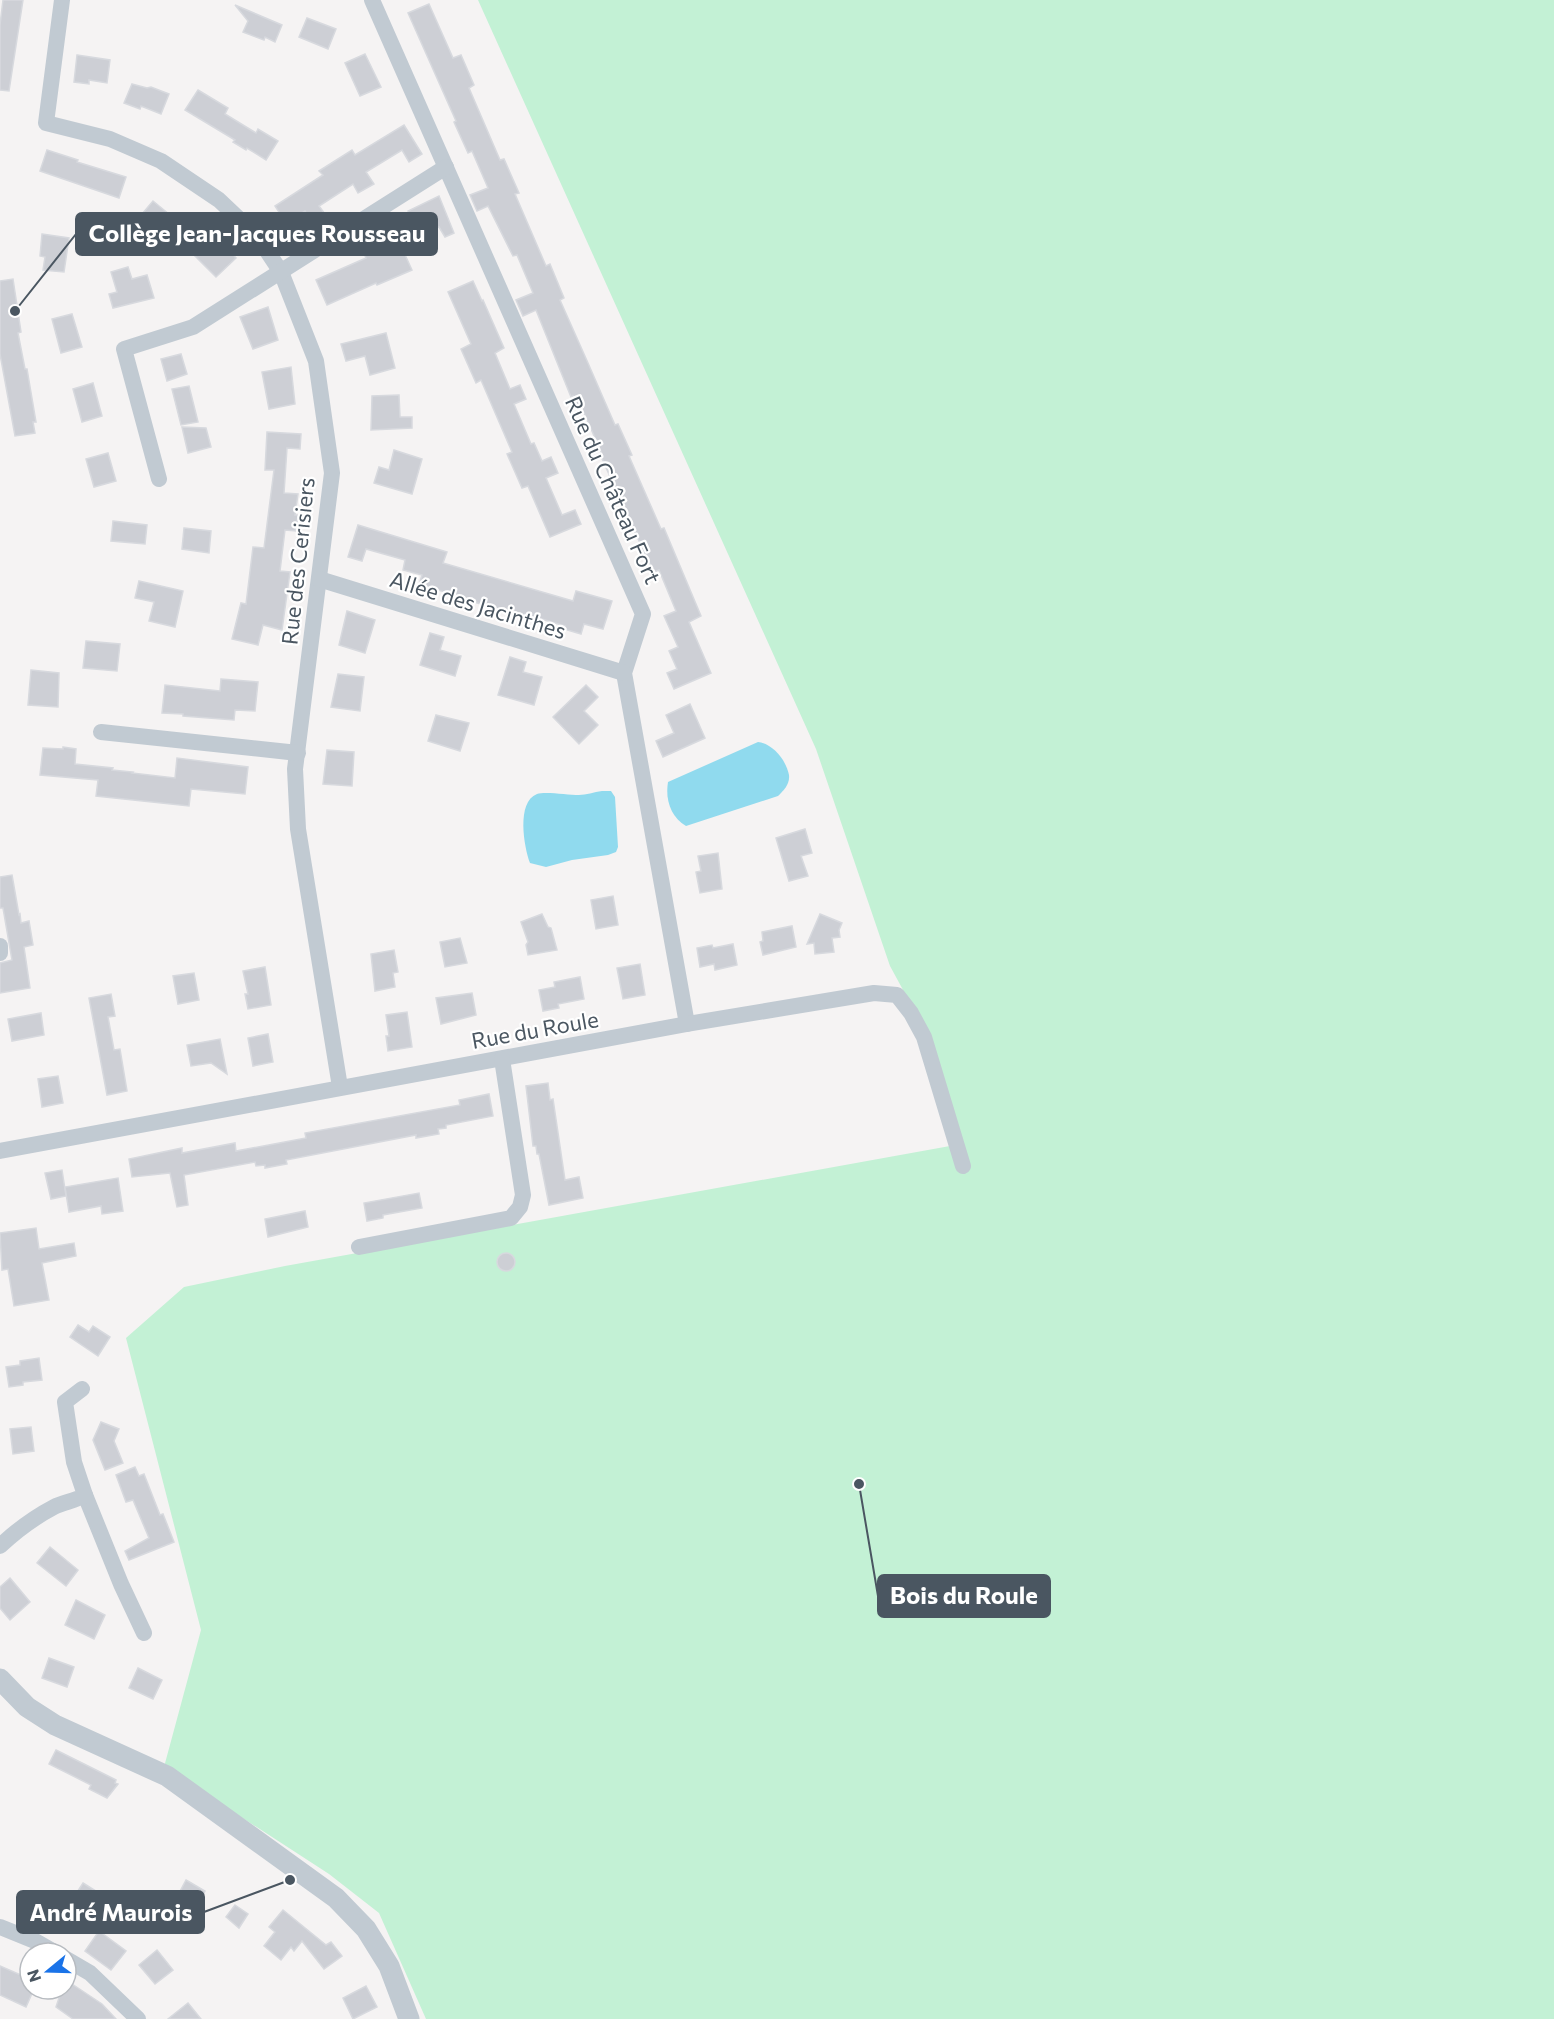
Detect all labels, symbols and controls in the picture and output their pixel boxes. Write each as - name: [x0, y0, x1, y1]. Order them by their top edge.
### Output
- callout: Collège Jean-Jacques Rousseau: [76, 213, 437, 255]
- text: Collège Jean-Jacques Rousseau: [89, 218, 425, 247]
- street label: Rue du Château Fort: [560, 392, 667, 588]
- street label: Rue des Cerisiers: [275, 476, 320, 646]
- street label: Allée des Jacinthes: [387, 565, 569, 644]
- street label: Rue du Roule: [469, 1005, 601, 1054]
- callout: Bois du Roule: [878, 1575, 1050, 1617]
- text: Bois du Roule: [890, 1580, 1038, 1609]
- callout: André Maurois: [17, 1891, 204, 1933]
- text: André Maurois: [30, 1897, 192, 1926]
- north arrow: [18, 1941, 78, 2001]
- text: N: [22, 1967, 44, 1985]

